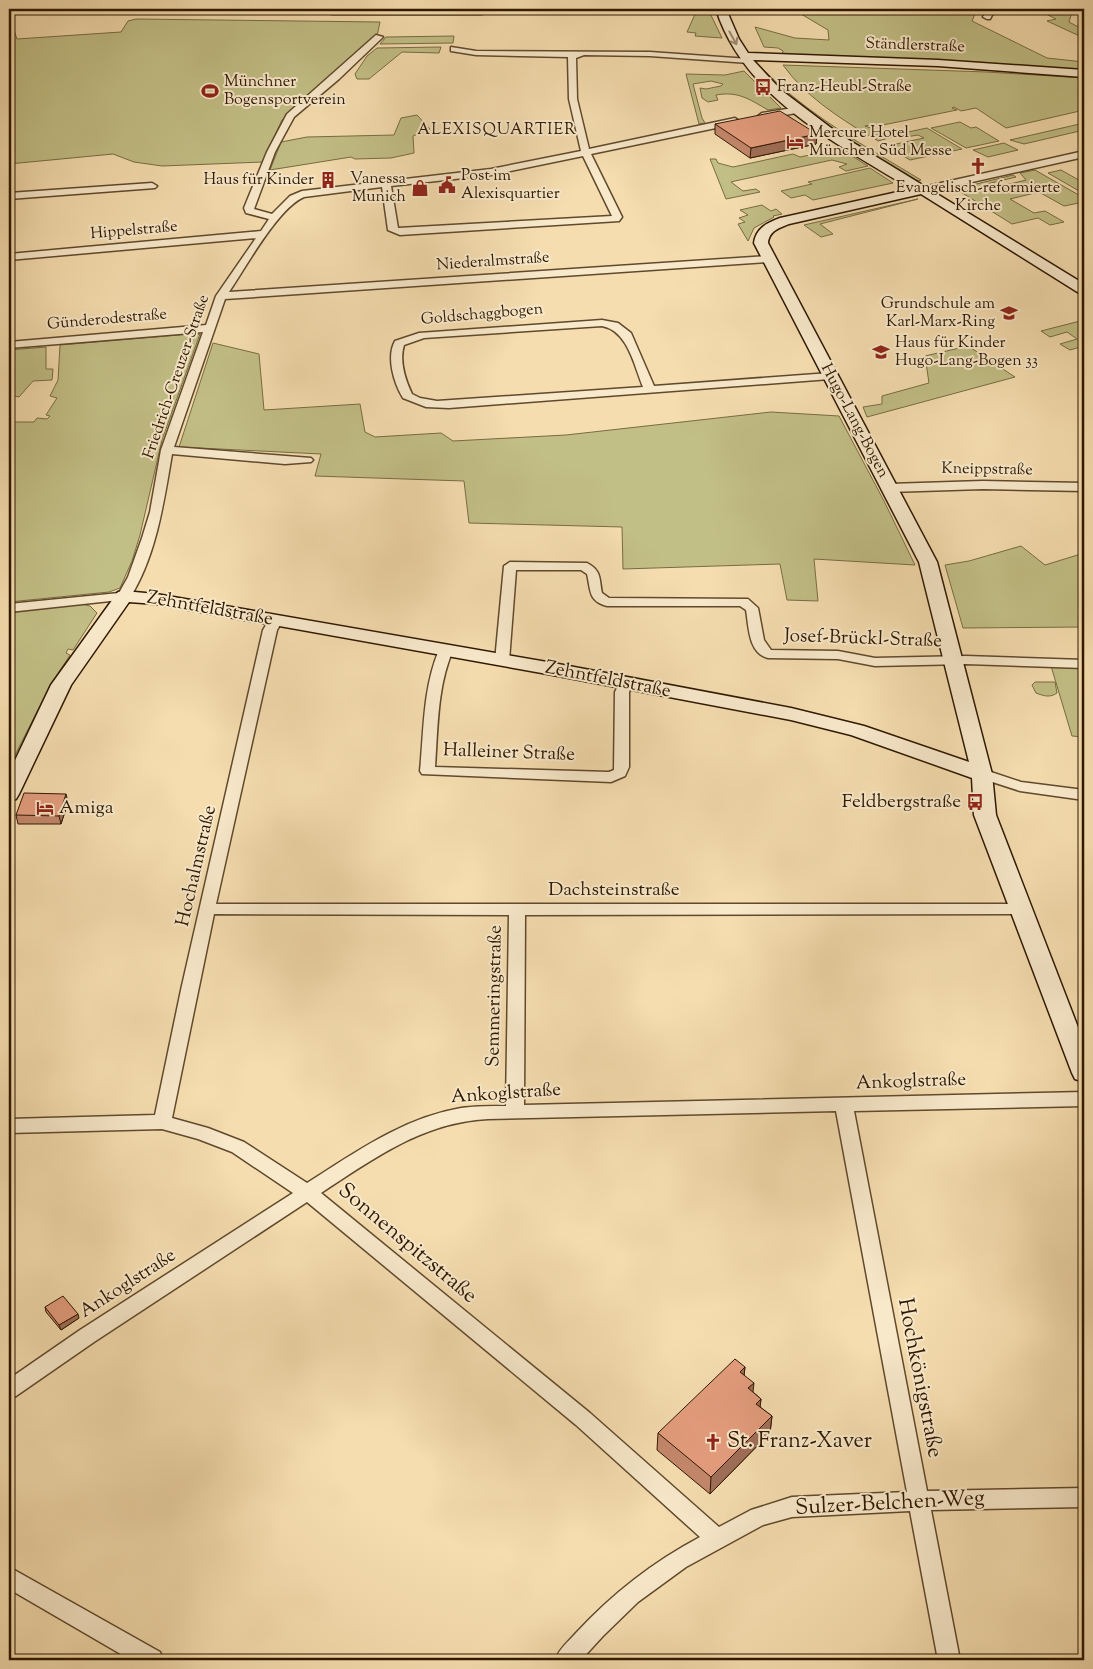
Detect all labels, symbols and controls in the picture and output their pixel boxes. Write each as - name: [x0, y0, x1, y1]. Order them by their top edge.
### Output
- one-way arrow: [729, 30, 739, 44]
- street label: Ständlerstraße: [865, 33, 965, 59]
- place label: Münchner Bogensportverein: [224, 71, 346, 112]
- place label: Franz-Heubl-Straße: [777, 76, 912, 99]
- bus stop icon: Franz-Heubl-Straße: [753, 77, 773, 97]
- sports icon: Münchner Bogensportverein: [200, 81, 220, 101]
- district label: ALEXISQUARTIER: [417, 119, 577, 142]
- place label: Mercure Hotel München Süd Messe: [809, 122, 952, 163]
- hotel icon: Mercure Hotel München Süd Messe: [785, 132, 805, 152]
- church icon: Evangelisch-reformierte Kirche: [968, 156, 988, 176]
- place label: Post im Alexisquartier: [461, 165, 560, 206]
- place label: Vanessa Munich: [350, 168, 407, 209]
- place label: Haus für Kinder: [203, 169, 314, 192]
- building icon: Haus für Kinder: [318, 170, 338, 190]
- public building icon: Post im Alexisquartier: [437, 175, 457, 195]
- place label: Evangelisch-reformierte Kirche: [896, 177, 1060, 218]
- shop icon: Vanessa Munich: [410, 178, 430, 198]
- street label: Hippelstraße: [89, 216, 179, 246]
- street label: Niederalmstraße: [436, 247, 550, 277]
- street label: Friedrich-Creuzer-Straße: [138, 292, 216, 462]
- place label: Grundschule am Karl-Marx-Ring: [881, 293, 995, 334]
- street label: Goldschaggbogen: [420, 298, 545, 332]
- street label: Günderodestraße: [46, 303, 168, 337]
- school or university icon: Grundschule am Karl-Marx-Ring: [999, 303, 1019, 323]
- place label: Haus für Kinder Hugo-Lang-Bogen 33: [895, 332, 1038, 373]
- school or university icon: Haus für Kinder Hugo-Lang-Bogen 33: [871, 342, 891, 362]
- street label: Hugo-Lang-Bogen: [814, 360, 894, 483]
- street label: Kneippstraße: [941, 458, 1033, 482]
- street label: Zehntfeldstraße: [145, 585, 275, 633]
- street label: Josef-Brückl-Straße: [783, 623, 943, 655]
- street label: Zehntfeldstraße: [543, 655, 673, 705]
- street label: Halleiner Straße: [443, 737, 576, 769]
- place label: Feldbergstraße: [842, 789, 961, 816]
- bus stop icon: Feldbergstraße: [965, 792, 985, 812]
- place label: Amiga: [59, 795, 114, 822]
- hotel icon: Amiga: [35, 798, 55, 818]
- street label: Hochalmstraße: [170, 803, 224, 929]
- street label: Dachsteinstraße: [548, 877, 680, 904]
- street label: Semmeringstraße: [480, 925, 510, 1067]
- street label: Ankoglstraße: [855, 1067, 967, 1097]
- street label: Ankoglstraße: [450, 1077, 562, 1111]
- street label: Sonnenspitzstraße: [330, 1176, 484, 1312]
- street label: Ankoglstraße: [74, 1243, 182, 1325]
- street label: Hochkönigstraße: [888, 1295, 950, 1461]
- place label: St. Franz-Xaver: [727, 1426, 872, 1458]
- church icon: St. Franz-Xaver: [703, 1432, 723, 1452]
- street label: Sulzer-Belchen-Weg: [794, 1483, 986, 1525]

